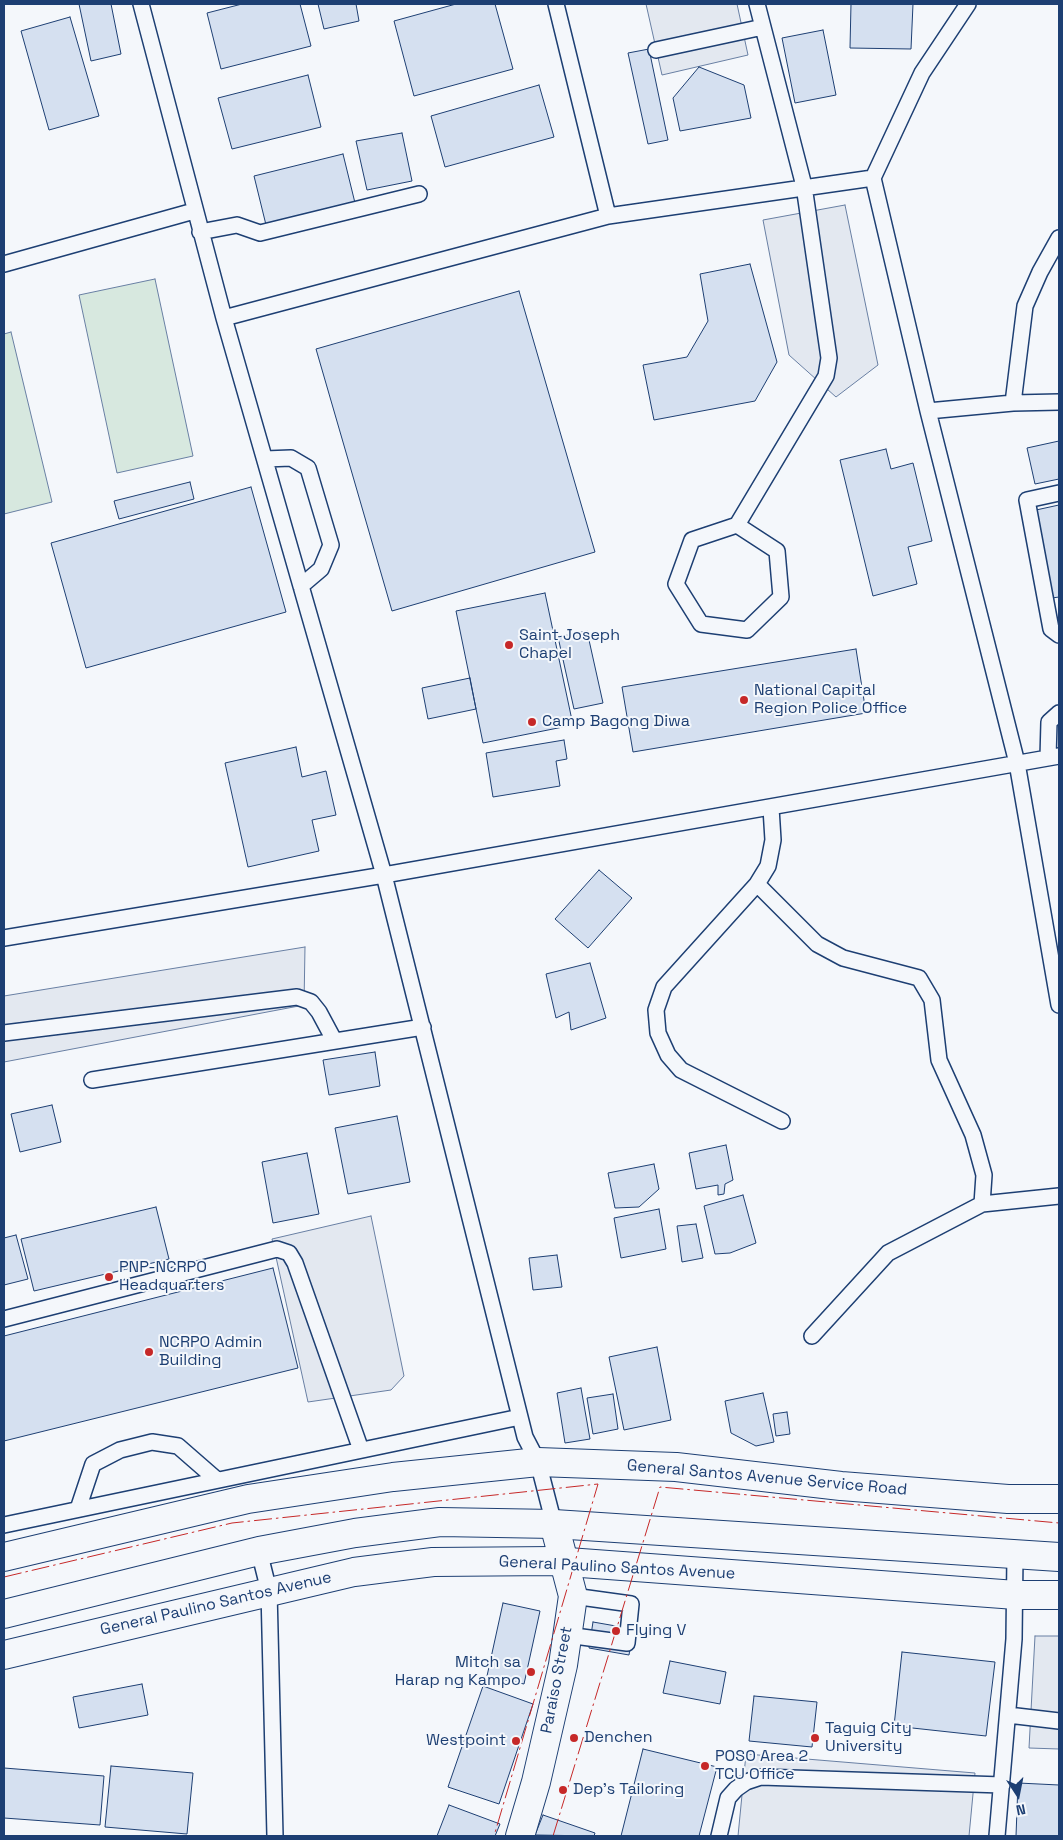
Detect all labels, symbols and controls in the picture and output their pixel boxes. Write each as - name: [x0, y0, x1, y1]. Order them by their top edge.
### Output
- place label: Saint Joseph Chapel: [519, 626, 620, 664]
- marker: Saint Joseph Chapel: [503, 639, 515, 651]
- place label: National Capital Region Police Office: [754, 681, 907, 719]
- marker: National Capital Region Police Office: [738, 694, 750, 706]
- place label: Camp Bagong Diwa: [542, 712, 690, 732]
- marker: Camp Bagong Diwa: [526, 716, 538, 728]
- place label: PNP-NCRPO Headquarters: [119, 1258, 224, 1296]
- marker: PNP-NCRPO Headquarters: [103, 1271, 115, 1283]
- place label: NCRPO Admin Building: [159, 1333, 262, 1371]
- marker: NCRPO Admin Building: [143, 1346, 155, 1358]
- street label: General Santos Avenue Service Road: [626, 1456, 908, 1500]
- street label: General Paulino Santos Avenue: [498, 1552, 736, 1584]
- street label: General Paulino Santos Avenue: [98, 1568, 334, 1640]
- place label: Flying V: [626, 1621, 686, 1641]
- street label: Paraiso Street: [537, 1625, 577, 1735]
- marker: Flying V: [610, 1625, 622, 1637]
- place label: Mitch sa Harap ng Kampo: [395, 1653, 521, 1691]
- marker: Mitch sa Harap ng Kampo: [525, 1666, 537, 1678]
- place label: Taguig City University: [825, 1719, 912, 1757]
- place label: Denchen: [584, 1728, 653, 1748]
- place label: Westpoint: [426, 1731, 506, 1751]
- marker: Denchen: [568, 1732, 580, 1744]
- marker: Taguig City University: [809, 1732, 821, 1744]
- marker: Westpoint: [510, 1735, 522, 1747]
- place label: POSO Area 2 TCU Office: [715, 1747, 808, 1785]
- marker: POSO Area 2 TCU Office: [699, 1760, 711, 1772]
- north arrow: [993, 1770, 1043, 1820]
- place label: Dep's Tailoring: [573, 1780, 684, 1800]
- marker: Dep's Tailoring: [557, 1784, 569, 1796]
- text: N: [1015, 1800, 1027, 1819]

